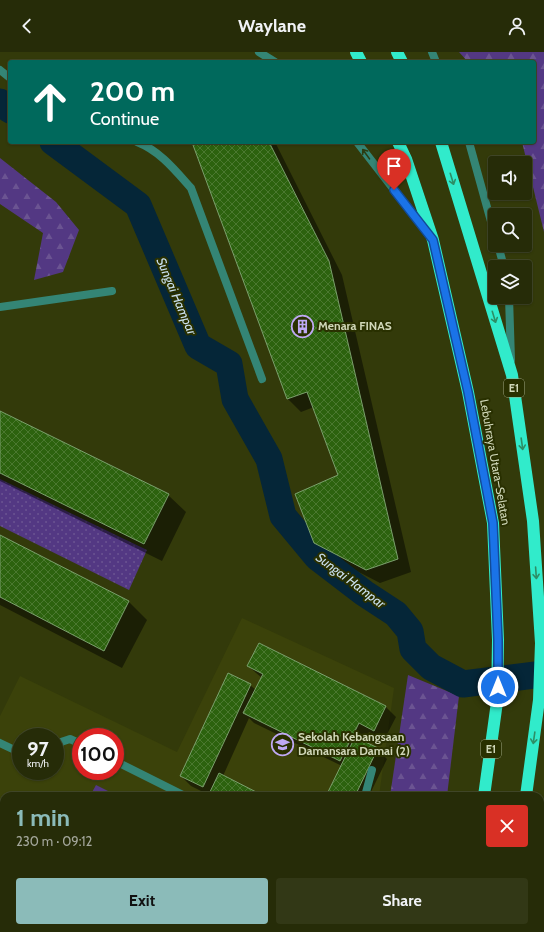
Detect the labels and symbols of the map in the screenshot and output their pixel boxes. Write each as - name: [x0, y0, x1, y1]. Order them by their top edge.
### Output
- one-way arrow: [362, 149, 370, 160]
- pin: [377, 149, 411, 190]
- one-way arrow: [449, 173, 456, 186]
- water label: Sungai Hampar: [154, 255, 201, 338]
- one-way arrow: [491, 310, 498, 323]
- building icon: Menara FINAS: [289, 313, 315, 339]
- place label: Menara FINAS: [318, 318, 392, 333]
- road number: E1: [504, 379, 524, 397]
- street label: Lebuhraya Utara–Selatan: [477, 398, 514, 526]
- one-way arrow: [518, 437, 526, 450]
- water label: Sungai Hampar: [313, 549, 390, 612]
- one-way arrow: [533, 566, 540, 579]
- position arrow: [477, 666, 519, 708]
- speed limit sign: 100: [72, 728, 124, 780]
- place label: Sekolah Kebangsaan Damansara Damai (2): [298, 729, 410, 758]
- school or university icon: Sekolah Kebangsaan Damansara Damai (2): [270, 731, 296, 757]
- one-way arrow: [530, 731, 538, 744]
- road number: E1: [481, 740, 501, 758]

